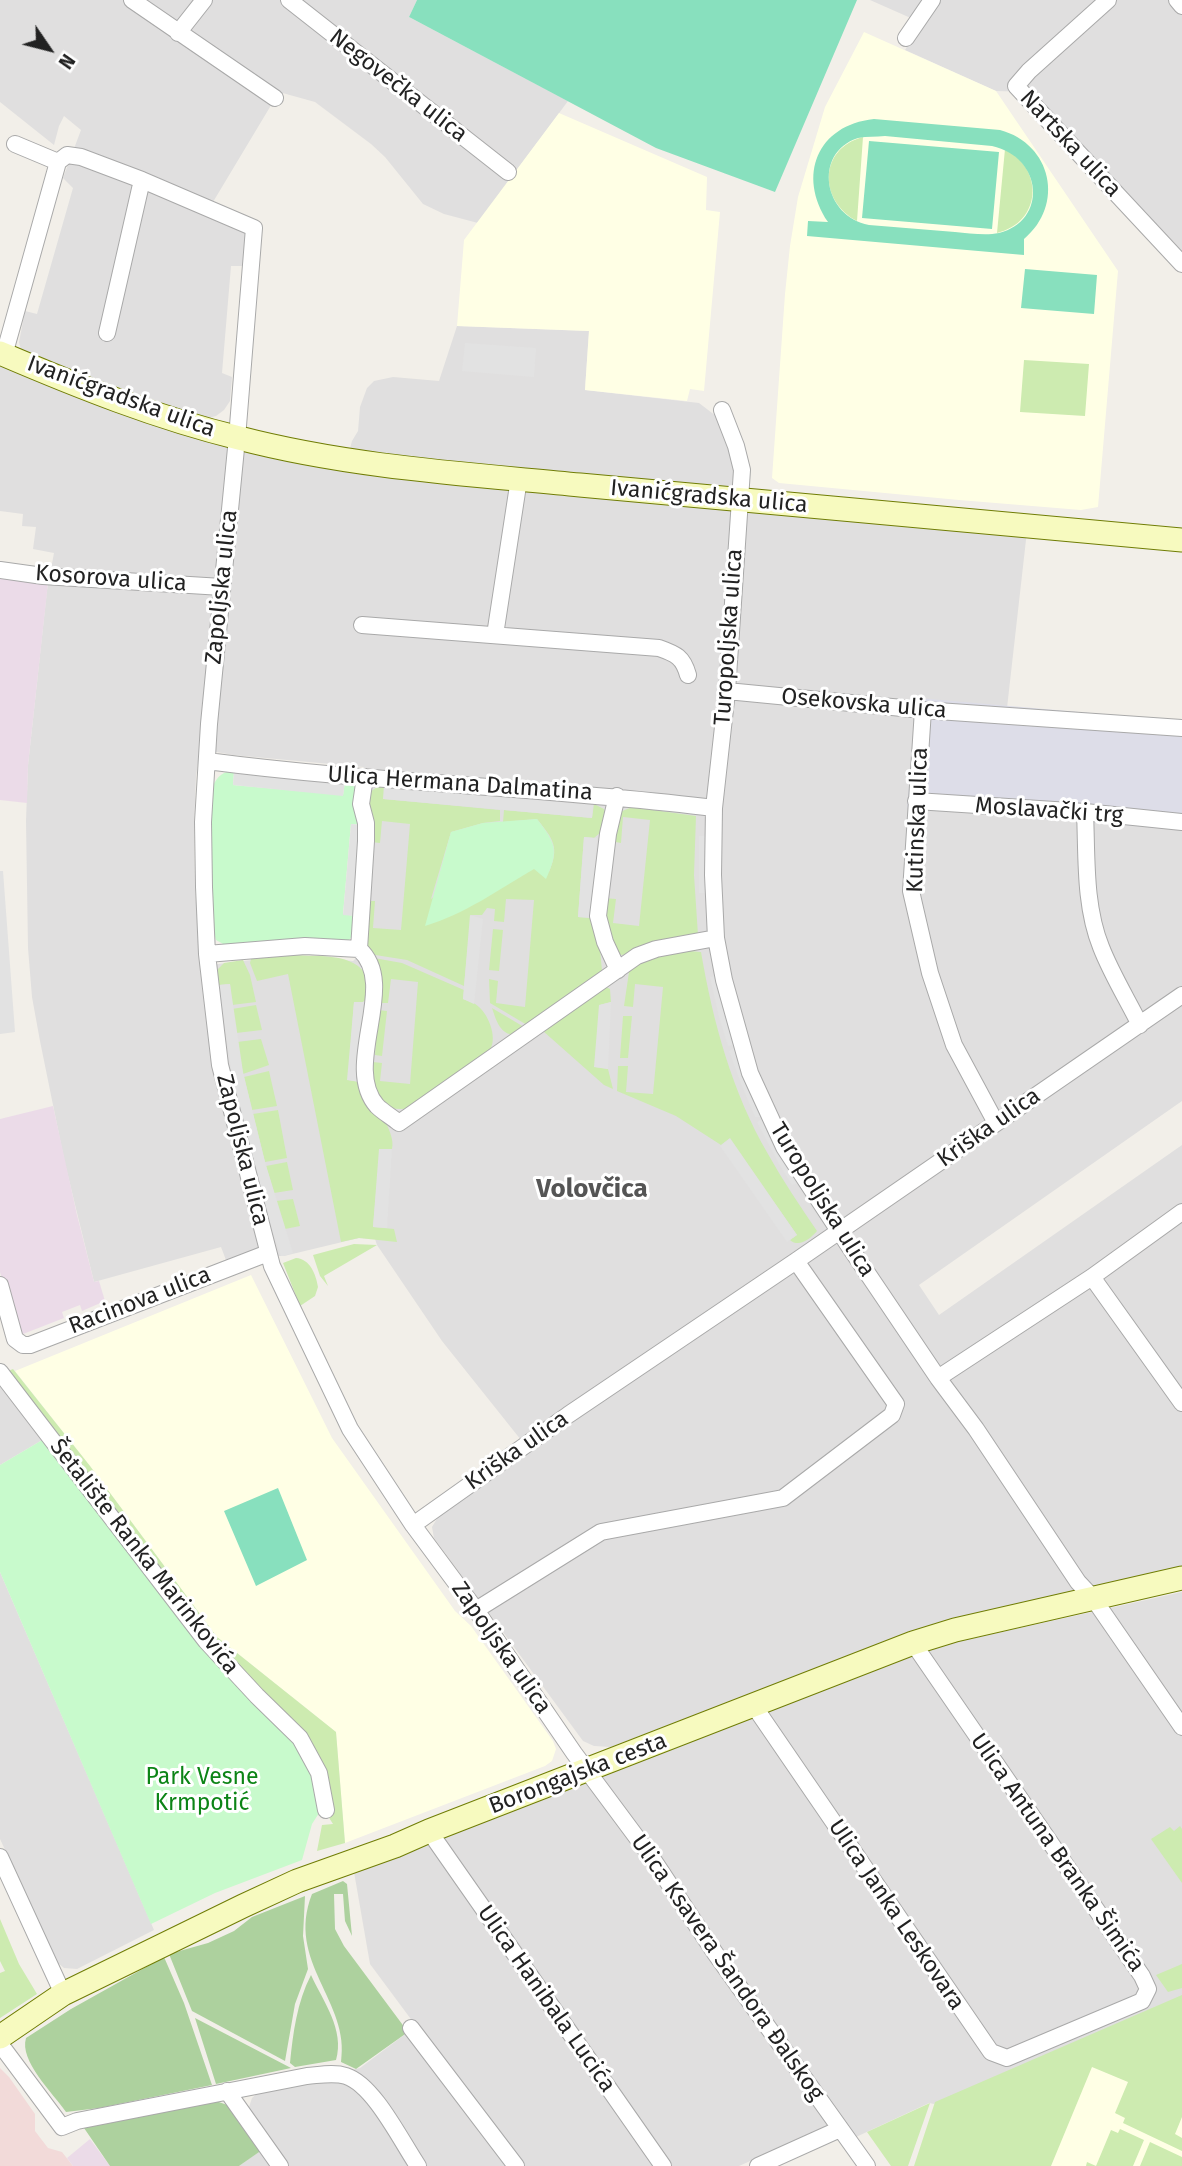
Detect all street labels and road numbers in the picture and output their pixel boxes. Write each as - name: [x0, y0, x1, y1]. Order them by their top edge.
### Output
- street label: Negovečka ulica: [323, 23, 473, 149]
- street label: Nartska ulica: [1014, 85, 1126, 203]
- street label: Ivanićgradska ulica: [23, 350, 219, 444]
- street label: Ivanićgradska ulica: [609, 475, 809, 519]
- street label: Zapoljska ulica: [200, 508, 244, 666]
- street label: Turopoljska ulica: [709, 548, 749, 726]
- street label: Kosorova ulica: [34, 560, 188, 598]
- street label: Osekovska ulica: [780, 683, 948, 725]
- street label: Kutinska ulica: [902, 747, 934, 893]
- street label: Ulica Hermana Dalmatina: [326, 761, 594, 807]
- street label: Moslavački trg: [974, 792, 1124, 830]
- street label: Zapoljska ulica: [210, 1071, 274, 1229]
- street label: Kriška ulica: [932, 1082, 1046, 1174]
- street label: Turopoljska ulica: [763, 1118, 881, 1282]
- street label: Racinova ulica: [65, 1261, 215, 1341]
- street label: Kriška ulica: [460, 1405, 574, 1497]
- street label: Šetalište Ranka Marinkovića: [44, 1434, 244, 1680]
- street label: Zapoljska ulica: [445, 1577, 557, 1719]
- street label: Borongajska cesta: [485, 1727, 671, 1821]
- street label: Ulica Antuna Branka Šimića: [964, 1728, 1150, 1978]
- street label: Ulica Janka Leskovara: [822, 1814, 970, 2016]
- street label: Ulica Ksavera Šandora Đalskog: [624, 1830, 830, 2106]
- street label: Ulica Hanibala Lucića: [471, 1900, 621, 2098]

